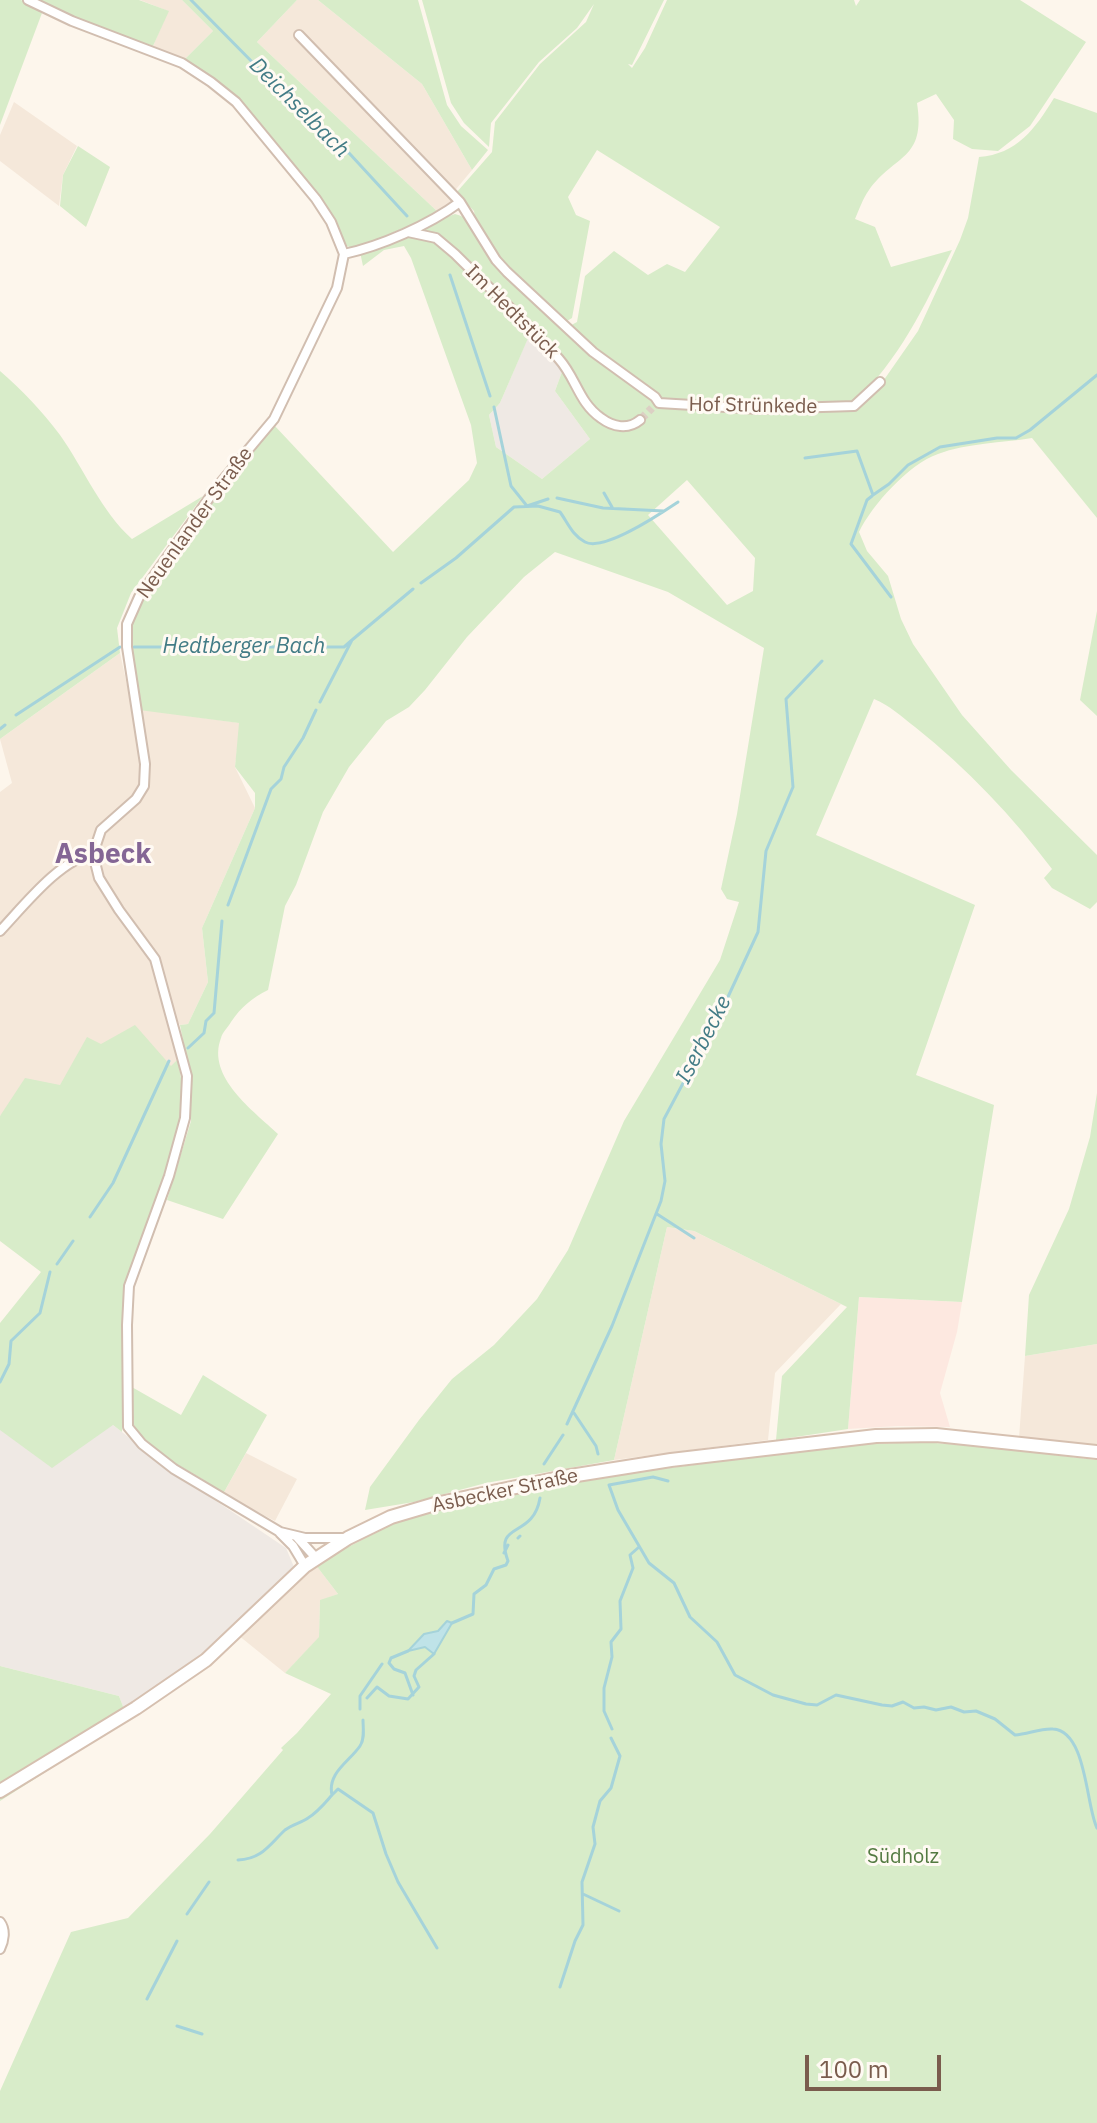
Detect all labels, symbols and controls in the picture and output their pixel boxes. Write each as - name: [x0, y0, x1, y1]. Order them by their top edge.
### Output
- water label: Deichselbach: [244, 53, 354, 163]
- street label: Im Hedtstück: [460, 260, 564, 364]
- street label: Hof Strünkede: [688, 393, 818, 419]
- street label: Neuenlander Straße: [132, 443, 258, 603]
- water label: Hedtberger Bach: [163, 634, 325, 660]
- district label: Asbeck: [55, 838, 151, 872]
- water label: Iserbecke: [671, 992, 737, 1088]
- street label: Asbecker Straße: [430, 1464, 580, 1518]
- park label: Südholz: [867, 1845, 939, 1869]
- scale bar: [809, 2039, 945, 2089]
- text: 100 m: [819, 2053, 889, 2085]

